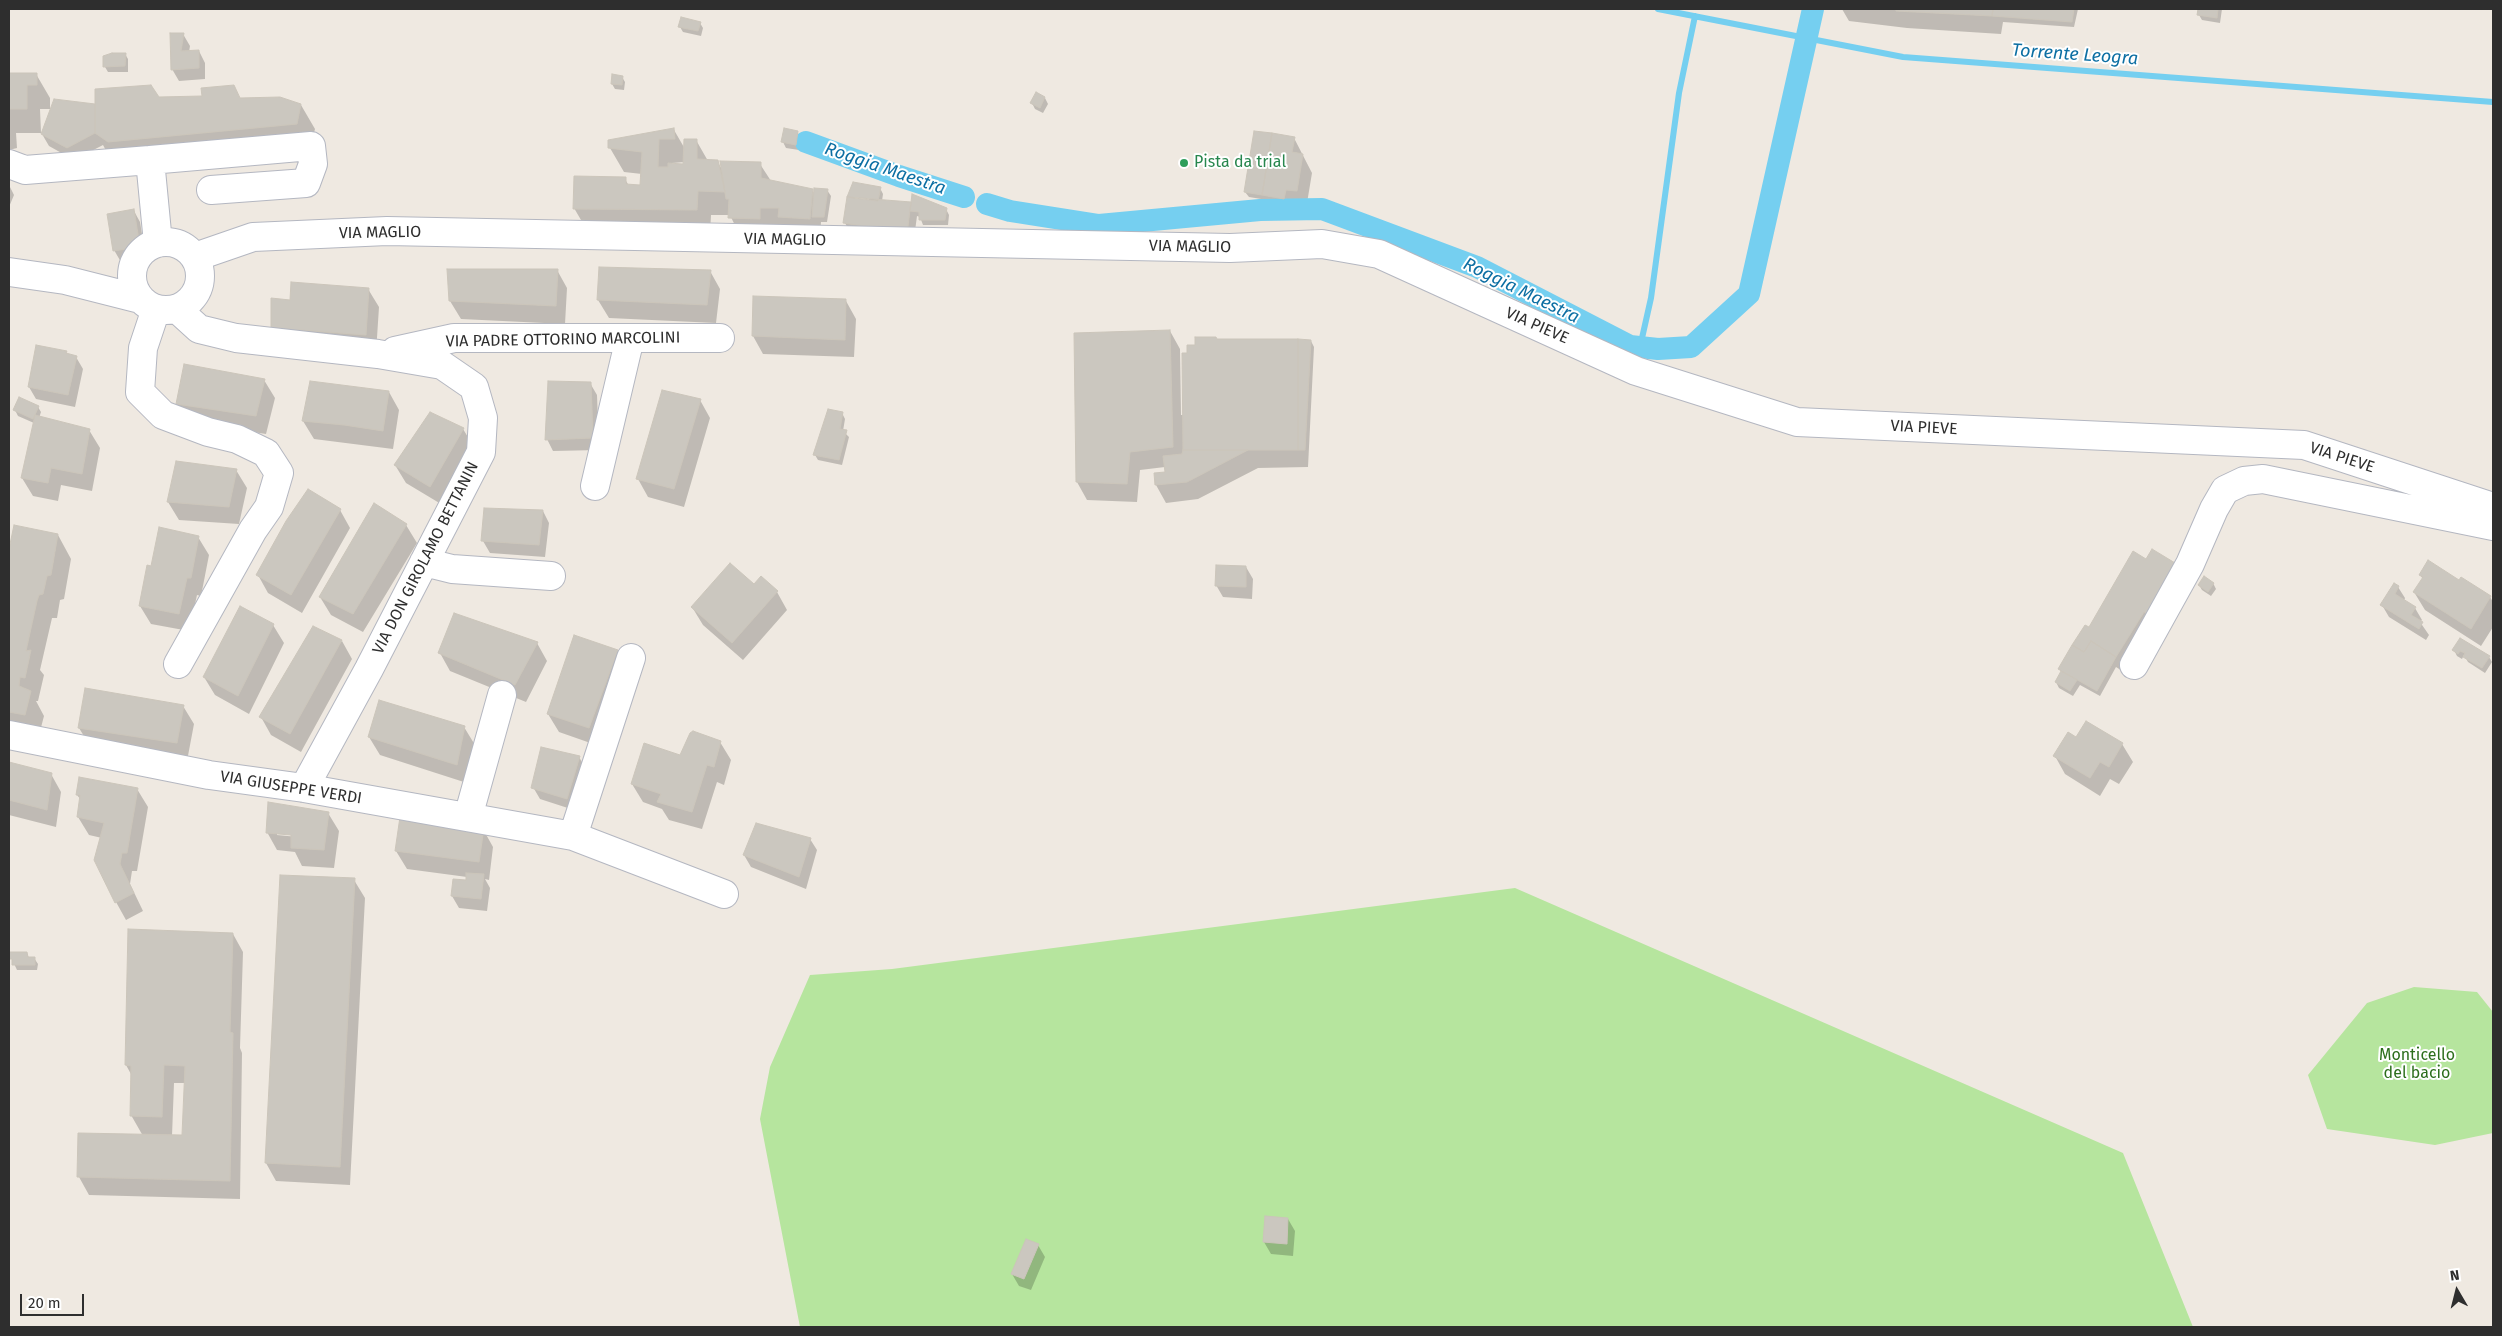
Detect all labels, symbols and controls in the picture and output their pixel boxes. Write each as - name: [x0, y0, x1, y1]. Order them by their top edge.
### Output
- water label: Torrente Leogra: [2011, 40, 2139, 70]
- water label: Roggia Maestra: [822, 138, 948, 200]
- place label: Pista da trial: [1194, 153, 1286, 173]
- marker: Pista da trial: [1178, 157, 1190, 169]
- street label: VIA MAGLIO: [339, 223, 421, 243]
- street label: VIA MAGLIO: [744, 230, 826, 250]
- street label: VIA MAGLIO: [1149, 237, 1231, 257]
- water label: Roggia Maestra: [1459, 254, 1583, 328]
- street label: VIA PIEVE: [1502, 304, 1572, 348]
- street label: VIA PADRE OTTORINO MARCOLINI: [445, 328, 681, 352]
- street label: VIA PIEVE: [1890, 417, 1958, 439]
- street label: VIA PIEVE: [2307, 439, 2377, 477]
- street label: VIA DON GIROLAMO BETTANIN: [369, 459, 483, 657]
- street label: VIA GIUSEPPE VERDI: [219, 767, 363, 809]
- park label: Monticello del bacio: [2379, 1046, 2455, 1084]
- north arrow: [2432, 1266, 2482, 1316]
- text: N: [2449, 1267, 2461, 1285]
- scale bar: [22, 1284, 86, 1316]
- text: 20 m: [28, 1294, 61, 1312]

